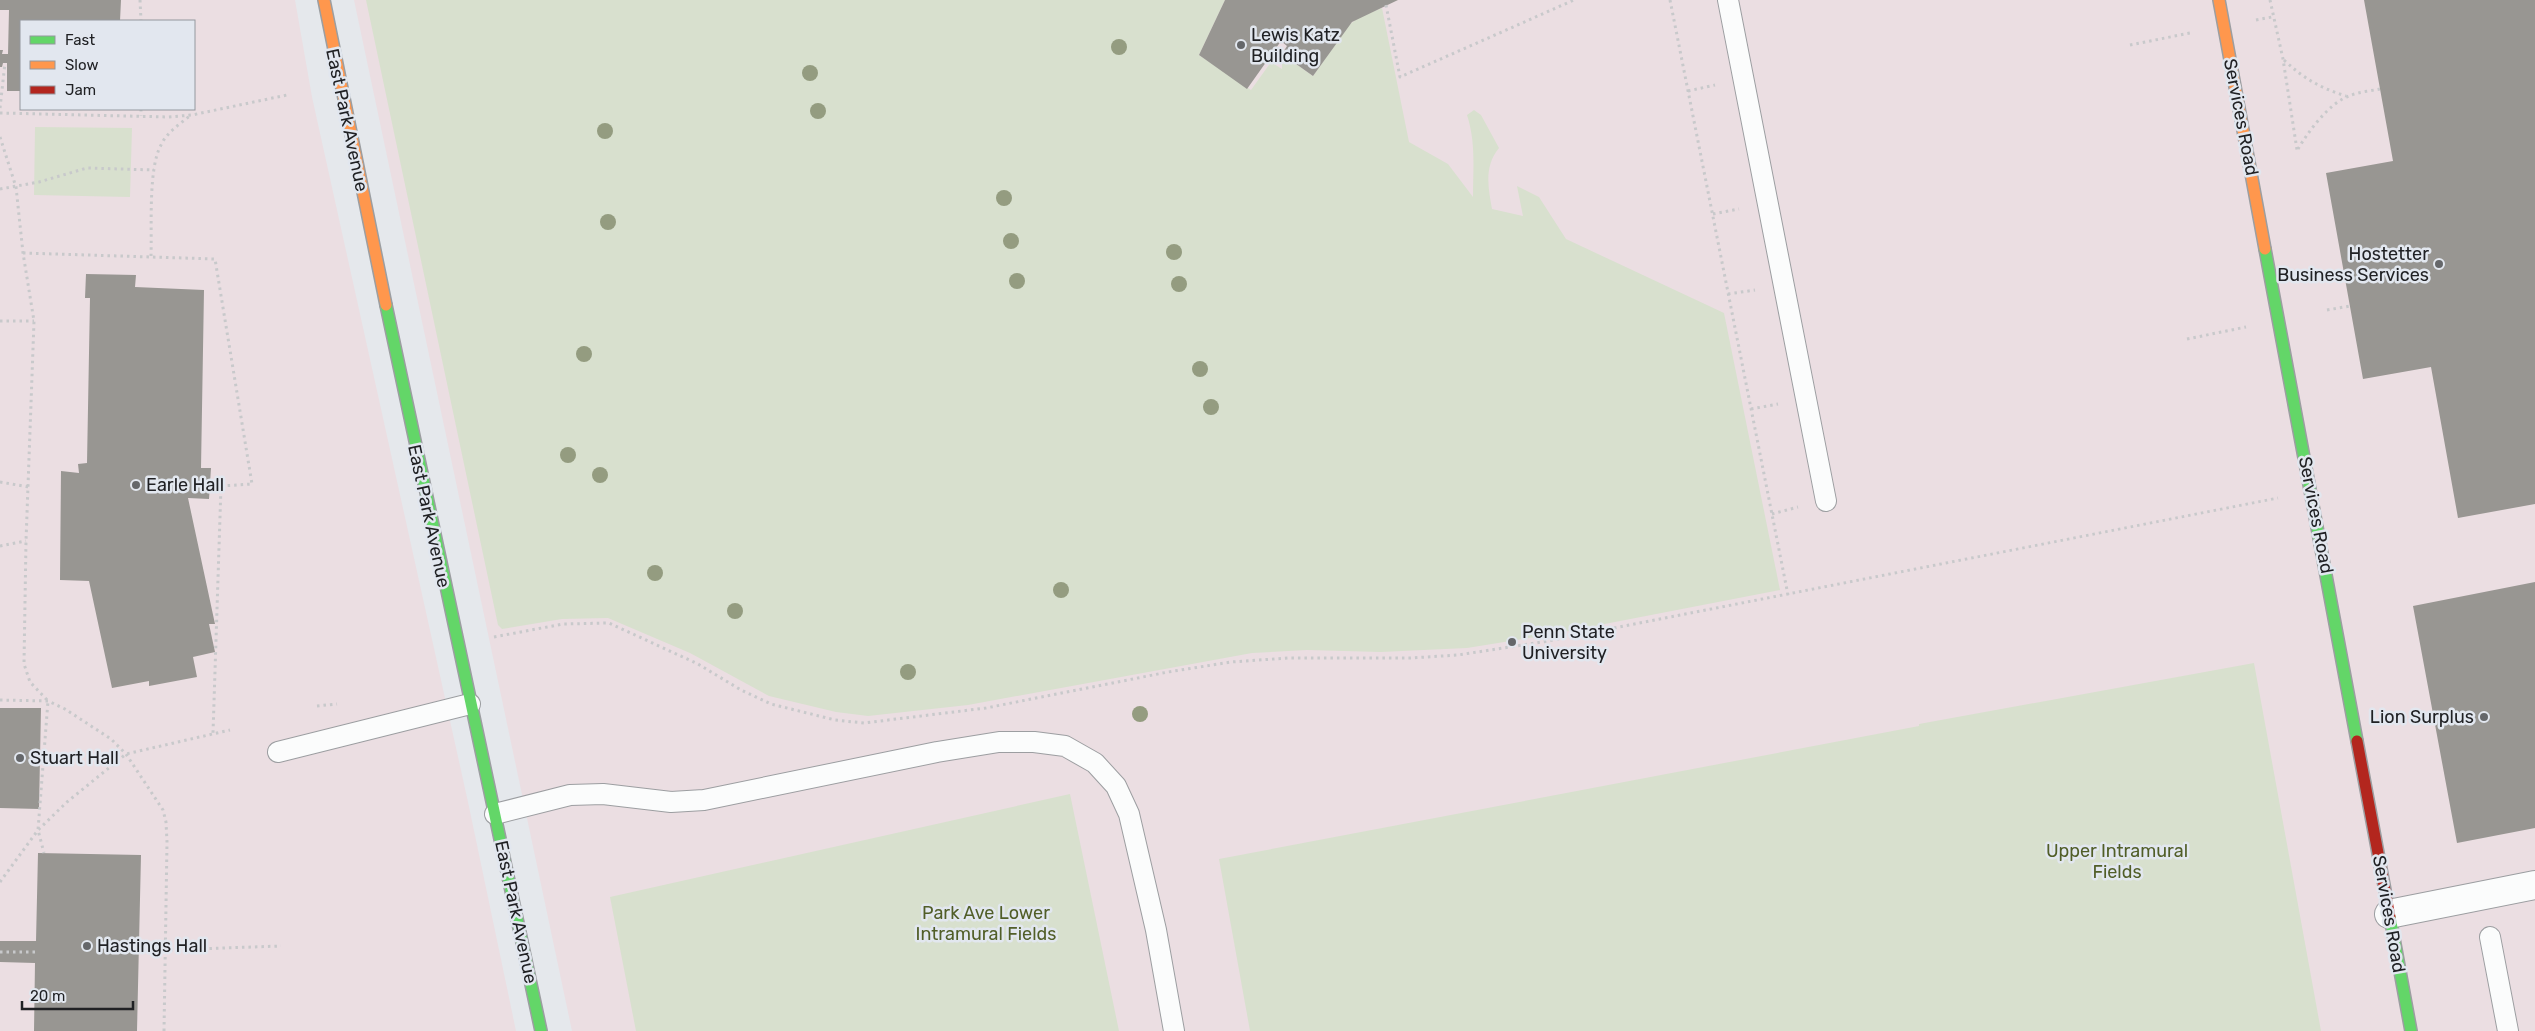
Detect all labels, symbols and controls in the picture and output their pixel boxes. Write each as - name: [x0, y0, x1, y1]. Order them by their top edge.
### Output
- legend: [20, 20, 195, 110]
- place label: Lewis Katz Building: [1251, 24, 1340, 67]
- text: Fast: [65, 31, 95, 49]
- marker: Lewis Katz Building: [1235, 39, 1247, 51]
- street label: East Park Avenue: [321, 46, 373, 194]
- text: Slow: [65, 56, 98, 74]
- street label: Services Road: [2219, 57, 2263, 177]
- text: Jam: [65, 81, 96, 99]
- place label: Hostetter Business Services: [2277, 243, 2429, 286]
- marker: Hostetter Business Services: [2433, 258, 2445, 270]
- street label: East Park Avenue: [403, 442, 455, 590]
- street label: Services Road: [2294, 455, 2338, 575]
- place label: Earle Hall: [146, 474, 224, 496]
- marker: Earle Hall: [130, 479, 142, 491]
- place label: Penn State University: [1522, 621, 1615, 664]
- marker: Penn State University: [1506, 636, 1518, 648]
- place label: Lion Surplus: [2370, 706, 2474, 728]
- marker: Lion Surplus: [2478, 711, 2490, 723]
- place label: Stuart Hall: [30, 747, 119, 769]
- marker: Stuart Hall: [14, 752, 26, 764]
- street label: East Park Avenue: [490, 838, 542, 986]
- park label: Upper Intramural Fields: [2046, 840, 2188, 883]
- street label: Services Road: [2368, 854, 2410, 974]
- park label: Park Ave Lower Intramural Fields: [916, 902, 1056, 945]
- place label: Hastings Hall: [97, 935, 207, 957]
- marker: Hastings Hall: [81, 940, 93, 952]
- scale bar: [22, 978, 134, 1010]
- text: 20 m: [30, 987, 65, 1005]

